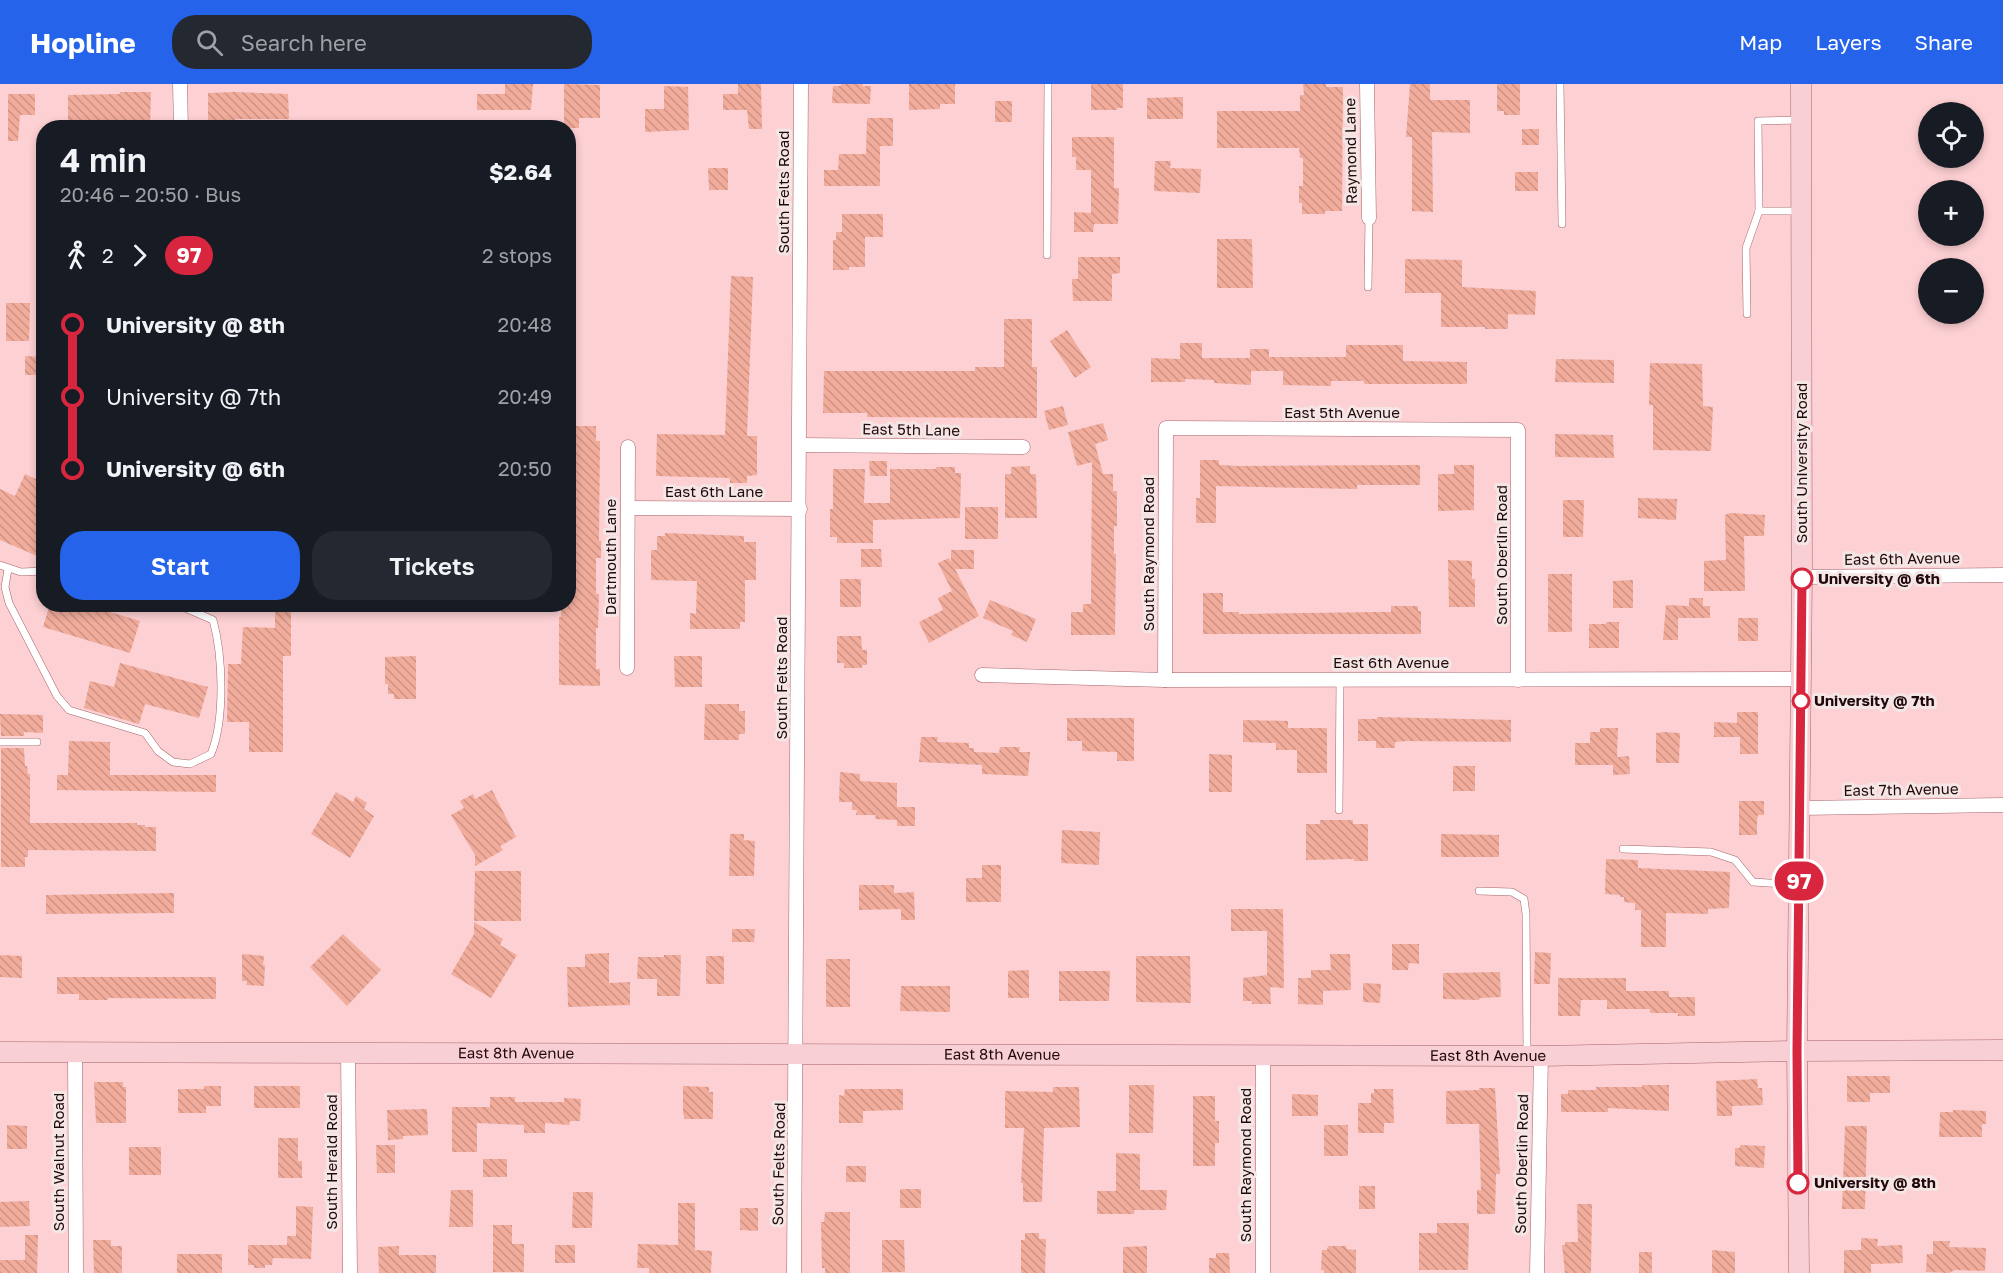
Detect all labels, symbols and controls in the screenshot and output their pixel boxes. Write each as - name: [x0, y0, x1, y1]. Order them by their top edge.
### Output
- search box: [172, 15, 592, 69]
- text: Hopline: [30, 26, 136, 59]
- icon: search: [193, 26, 226, 59]
- text: Search here: [241, 29, 367, 56]
- text: Map: [1739, 29, 1782, 55]
- text: Layers: [1815, 29, 1882, 55]
- text: Share: [1915, 29, 1973, 55]
- street label: Raymond Lane: [1340, 97, 1360, 204]
- map controls: [1918, 102, 1984, 324]
- button: locate: [1918, 102, 1984, 168]
- street label: South Felts Road: [774, 130, 792, 254]
- text: 4 min: [60, 140, 147, 179]
- text: $2.64: [489, 158, 552, 185]
- button: +: [1918, 180, 1984, 246]
- text: 20:46 – 20:50 · Bus: [60, 182, 241, 206]
- icon: walk: [60, 239, 93, 272]
- icon: forward: [123, 239, 156, 272]
- text: 97: [177, 242, 201, 268]
- text: 2: [102, 243, 114, 267]
- text: 2 stops: [482, 243, 552, 267]
- button: −: [1918, 258, 1984, 324]
- text: University @ 8th: [106, 311, 285, 338]
- text: 20:48: [498, 312, 552, 336]
- text: University @ 7th: [106, 383, 281, 410]
- street label: South University Road: [1792, 383, 1810, 543]
- text: 20:49: [498, 384, 552, 408]
- street label: East 5th Avenue: [1284, 403, 1400, 421]
- street label: East 5th Lane: [862, 419, 960, 439]
- text: University @ 6th: [106, 455, 285, 482]
- text: 20:50: [498, 456, 552, 480]
- street label: South Raymond Road: [1139, 477, 1157, 631]
- street label: East 6th Lane: [665, 482, 763, 500]
- street label: South Oberlin Road: [1492, 485, 1510, 625]
- street label: Dartmouth Lane: [601, 498, 619, 615]
- button: Start: [60, 531, 300, 600]
- button: Tickets: [312, 531, 552, 600]
- street label: East 6th Avenue: [1844, 548, 1961, 568]
- marker: University @ 6th: [1791, 568, 1813, 590]
- place label: University @ 6th: [1818, 569, 1940, 587]
- street label: South Felts Road: [772, 616, 790, 740]
- street label: East 6th Avenue: [1333, 653, 1449, 671]
- place label: University @ 7th: [1814, 691, 1935, 709]
- marker: University @ 7th: [1792, 692, 1810, 710]
- street label: East 7th Avenue: [1843, 779, 1959, 799]
- line badge: 97: [1772, 862, 1826, 900]
- text: 97: [1787, 868, 1811, 894]
- street label: East 8th Avenue: [458, 1043, 575, 1061]
- street label: East 8th Avenue: [944, 1044, 1061, 1063]
- street label: East 8th Avenue: [1430, 1046, 1547, 1064]
- street label: South Raymond Road: [1236, 1088, 1254, 1242]
- street label: South Walnut Road: [49, 1093, 67, 1231]
- street label: South Herald Road: [322, 1094, 340, 1230]
- street label: South Oberlin Road: [1511, 1094, 1531, 1234]
- street label: South Felts Road: [768, 1102, 788, 1226]
- marker: University @ 8th: [1787, 1172, 1809, 1194]
- place label: University @ 8th: [1814, 1173, 1936, 1191]

